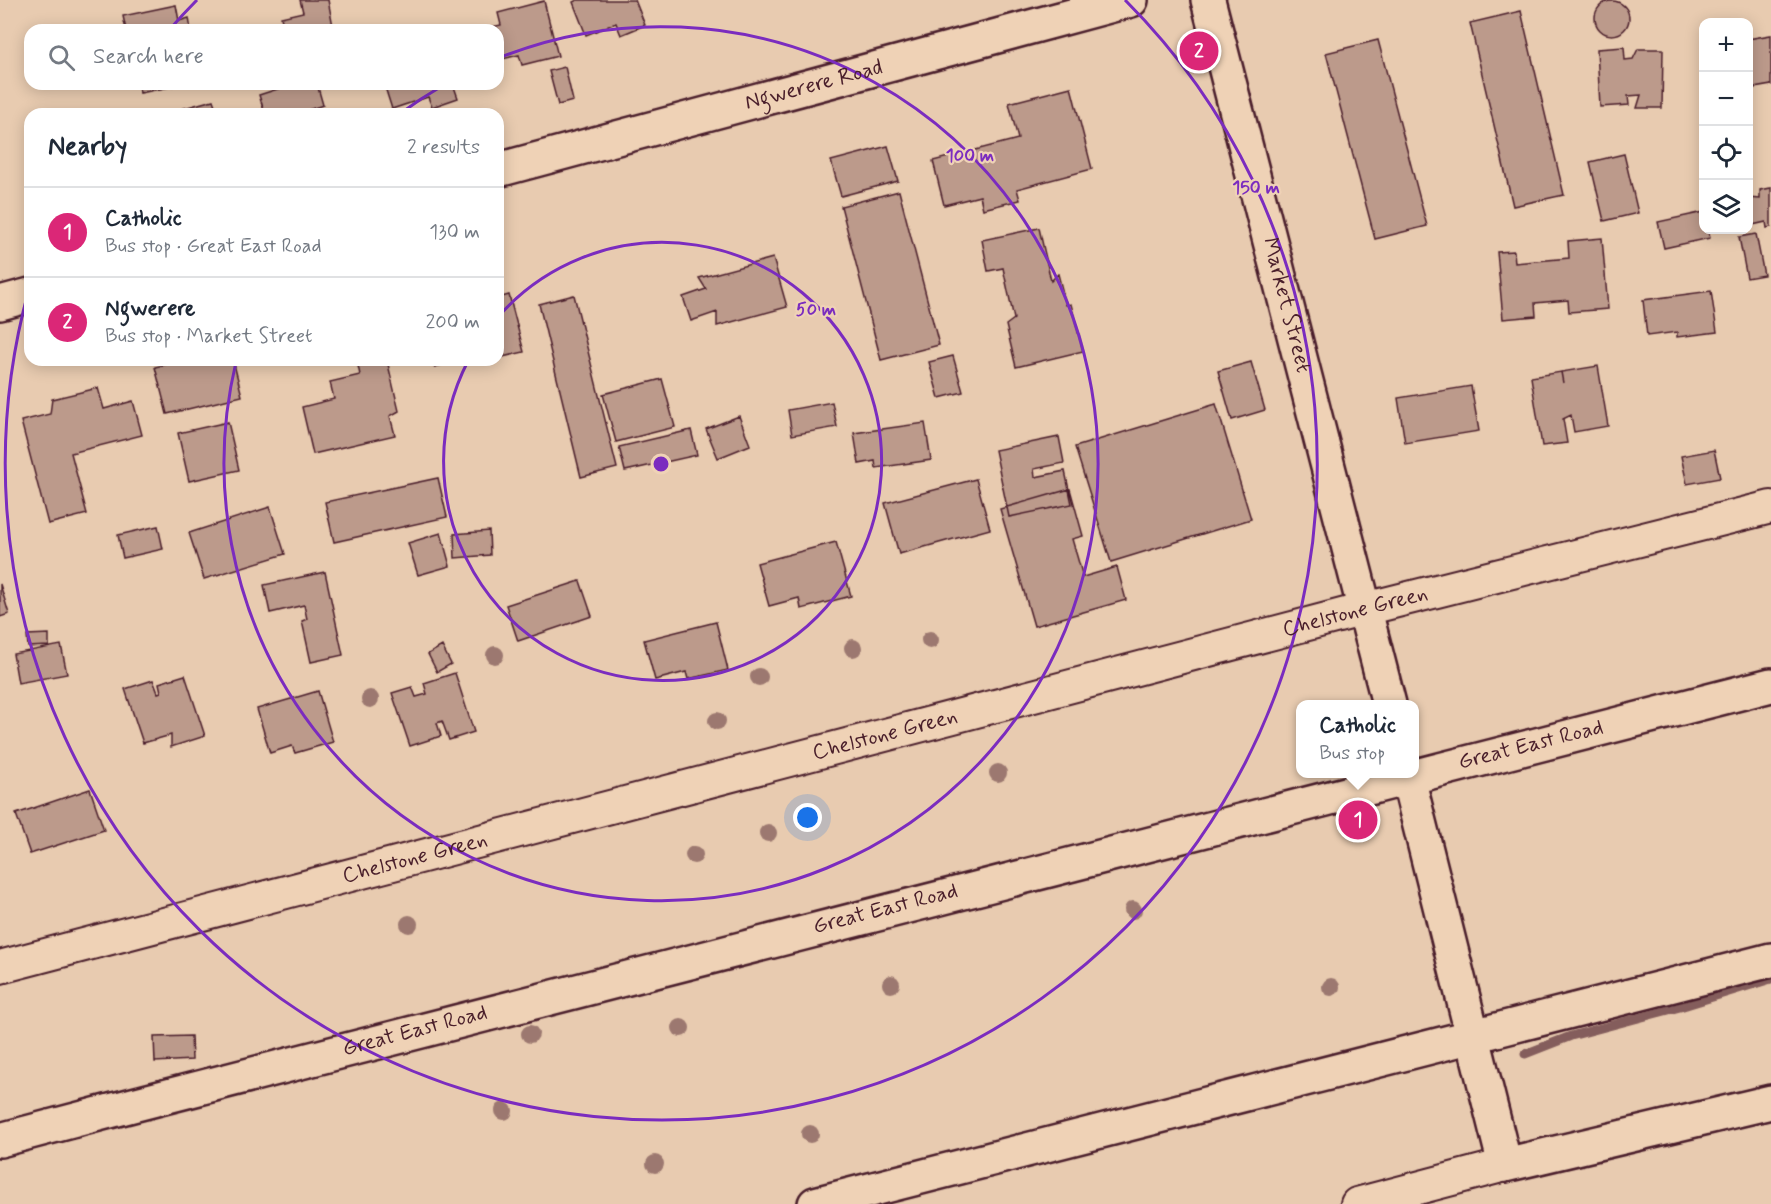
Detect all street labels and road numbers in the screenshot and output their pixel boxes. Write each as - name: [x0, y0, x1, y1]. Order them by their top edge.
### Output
- street label: Ngwerere Road: [742, 53, 886, 117]
- street label: Market Street: [1256, 234, 1317, 376]
- street label: Chelstone Green: [1280, 580, 1431, 644]
- street label: Chelstone Green: [810, 702, 961, 767]
- street label: Great East Road: [1455, 713, 1606, 777]
- street label: Chelstone Green: [339, 826, 491, 891]
- street label: Great East Road: [810, 877, 961, 941]
- street label: Great East Road: [339, 999, 490, 1063]

